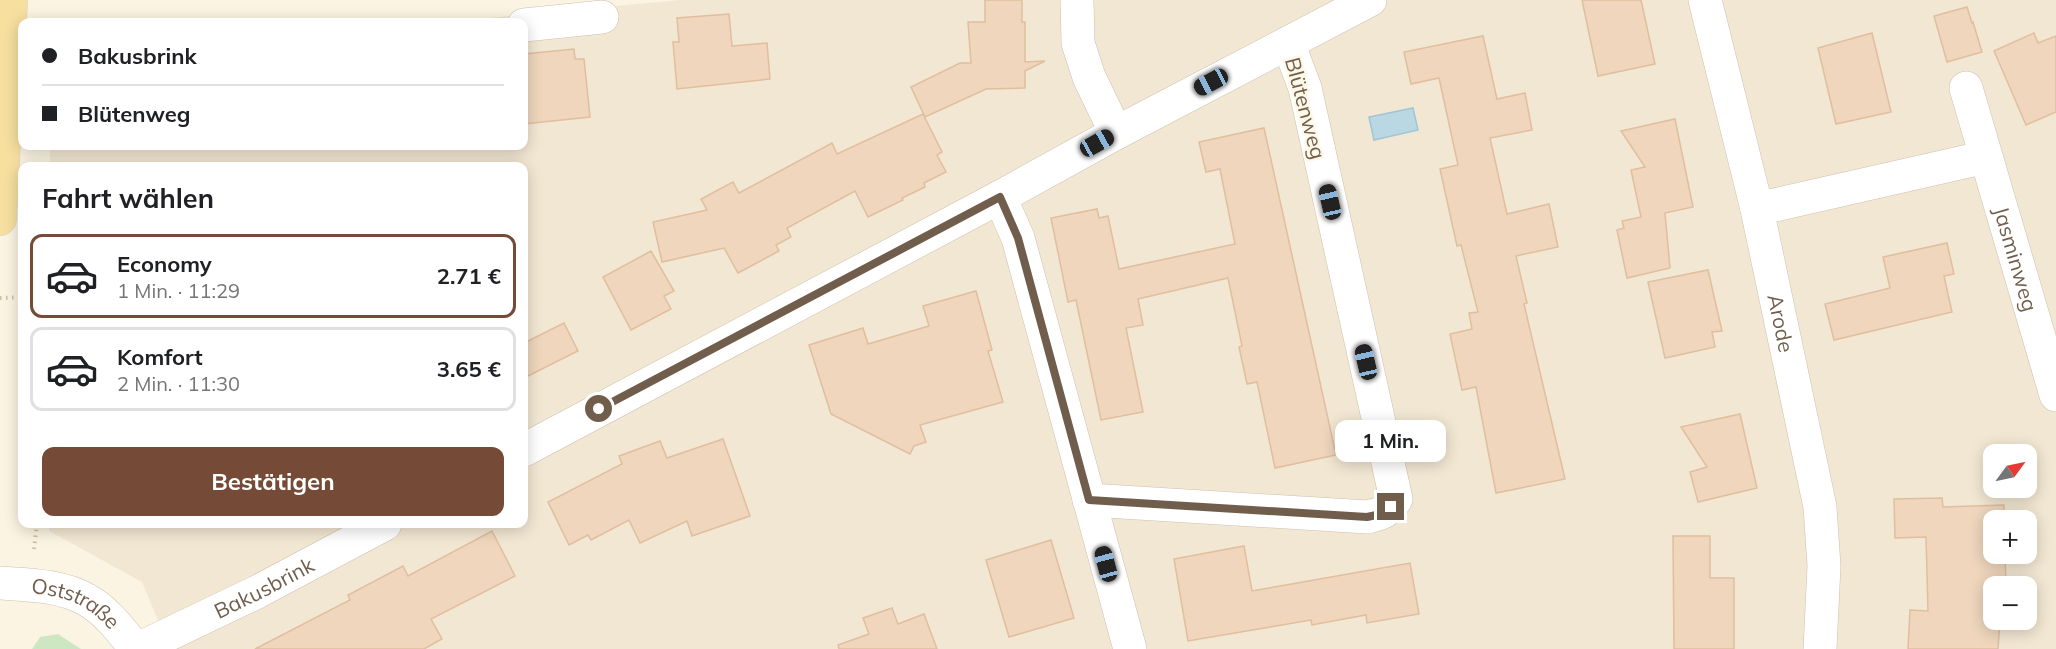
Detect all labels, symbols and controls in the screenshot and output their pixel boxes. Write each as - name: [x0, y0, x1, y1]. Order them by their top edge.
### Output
- text: Bakusbrink: [78, 42, 197, 70]
- street label: Blütenweg: [1280, 54, 1332, 162]
- car: [1191, 66, 1231, 98]
- text: Blütenweg: [78, 100, 190, 128]
- car: [1077, 126, 1117, 160]
- text: Fahrt wählen: [42, 181, 214, 215]
- car: [1317, 182, 1343, 222]
- street label: Jasminweg: [1988, 203, 2044, 314]
- icon: car: [45, 249, 99, 303]
- text: Economy: [117, 250, 212, 278]
- text: 2.71 €: [437, 262, 501, 290]
- text: 1 Min. · 11:29: [117, 278, 240, 303]
- street label: Arode: [1762, 292, 1800, 355]
- icon: car: [45, 342, 99, 396]
- car: [1353, 342, 1379, 382]
- text: Komfort: [117, 343, 203, 371]
- text: 3.65 €: [437, 355, 501, 383]
- text: 2 Min. · 11:30: [117, 371, 240, 396]
- route start: [585, 395, 612, 422]
- callout: 1 Min.: [1336, 420, 1446, 462]
- text: 1 Min.: [1362, 428, 1419, 453]
- north arrow: [1983, 444, 2037, 498]
- map controls: [1983, 444, 2037, 630]
- button: Bestätigen: [42, 447, 504, 516]
- route end: [1377, 493, 1404, 520]
- button: +: [1983, 510, 2037, 564]
- car: [1093, 544, 1119, 584]
- street label: Bakusbrink: [210, 551, 318, 624]
- street label: Oststraße: [30, 572, 126, 634]
- button: −: [1983, 576, 2037, 630]

